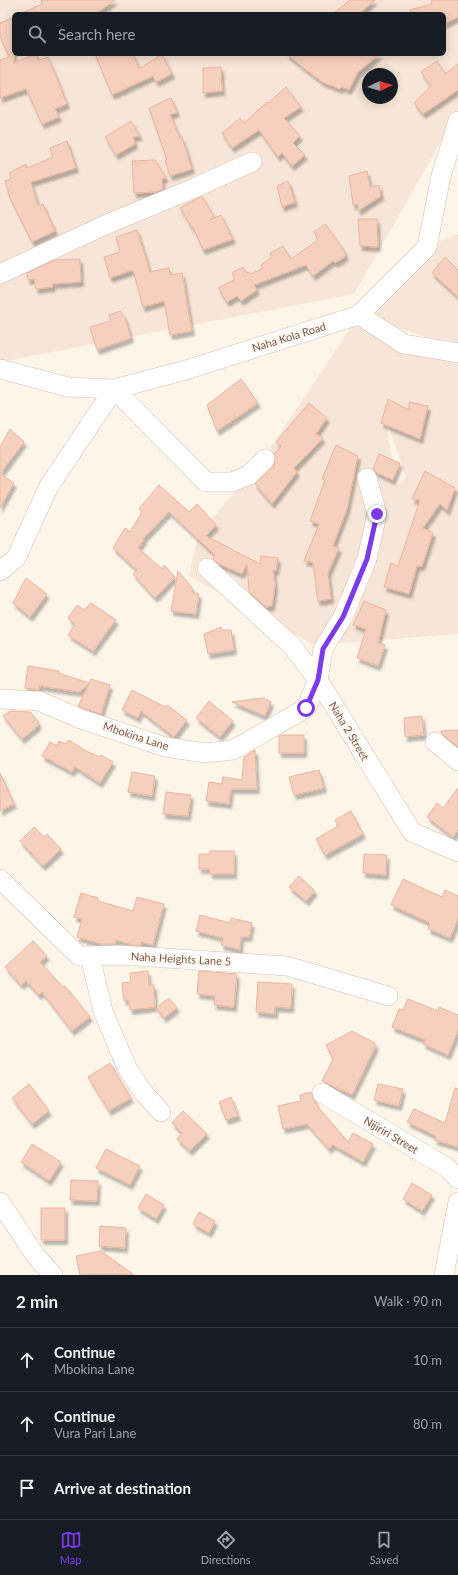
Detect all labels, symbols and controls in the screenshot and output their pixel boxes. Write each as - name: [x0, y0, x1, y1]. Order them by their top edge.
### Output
- search box: [12, 12, 446, 56]
- icon: search: [26, 23, 48, 45]
- text: Search here: [58, 25, 135, 43]
- north arrow: [362, 68, 398, 104]
- street label: Naha Kola Road: [250, 319, 327, 354]
- route end: [368, 505, 386, 523]
- route start: [297, 699, 315, 717]
- street label: Naha 2 Street: [327, 699, 372, 763]
- street label: Mbokina Lane: [102, 719, 171, 752]
- street label: Naha Heights Lane 5: [131, 949, 231, 968]
- street label: Nijiriri Street: [362, 1113, 421, 1156]
- text: 2 min: [16, 1291, 58, 1312]
- text: Walk · 90 m: [374, 1293, 442, 1309]
- text: Continue: [54, 1343, 115, 1361]
- icon: ahead: [16, 1349, 38, 1371]
- text: 10 m: [413, 1352, 442, 1368]
- text: Mbokina Lane: [54, 1361, 135, 1377]
- text: Continue: [54, 1407, 115, 1425]
- icon: ahead: [16, 1413, 38, 1435]
- text: 80 m: [413, 1416, 442, 1432]
- text: Vura Pari Lane: [54, 1425, 136, 1441]
- icon: arrive: [16, 1477, 38, 1499]
- text: Arrive at destination: [54, 1479, 191, 1497]
- tab: Map: [60, 1529, 82, 1566]
- tab: Directions: [201, 1529, 250, 1566]
- tab: Saved: [370, 1529, 398, 1566]

